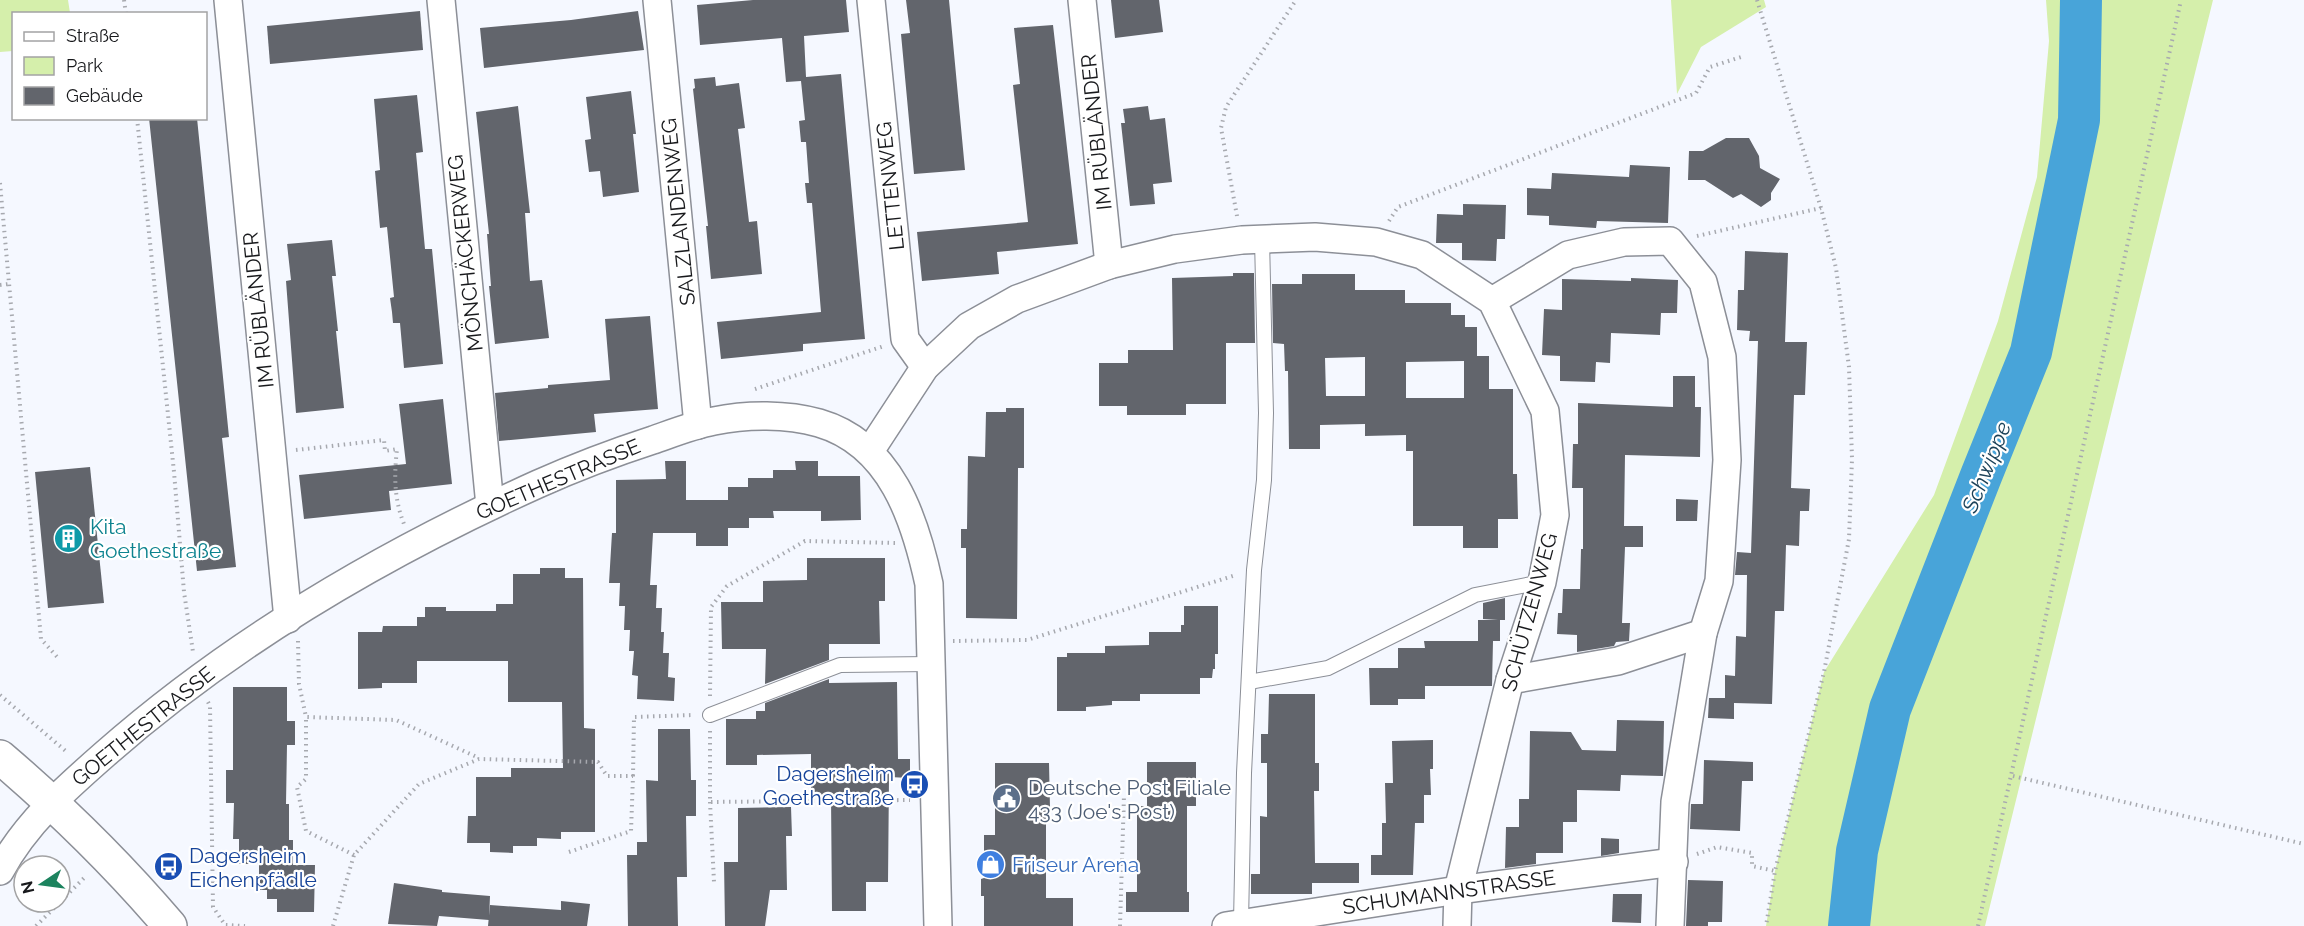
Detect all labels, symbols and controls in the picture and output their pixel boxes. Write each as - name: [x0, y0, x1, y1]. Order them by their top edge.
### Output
- legend: [12, 12, 207, 120]
- text: Straße: [66, 25, 120, 46]
- street label: IM RÜBLÄNDER: [1075, 53, 1117, 211]
- text: Park: [66, 55, 103, 76]
- text: Gebäude: [66, 85, 143, 106]
- street label: SALZLANDENWEG: [656, 117, 700, 307]
- street label: LETTENWEG: [871, 120, 909, 252]
- street label: MÖNCHÄCKERWEG: [442, 153, 488, 353]
- street label: IM RÜBLÄNDER: [237, 231, 279, 389]
- water label: Schwippe: [1956, 418, 2016, 517]
- street label: GOETHESTRASSE: [472, 433, 644, 525]
- place label: Kita Goethestraße: [90, 514, 221, 563]
- building icon: Kita Goethestraße: [53, 522, 85, 554]
- street label: SCHÜTZENWEG: [1496, 530, 1562, 694]
- street label: GOETHESTRASSE: [67, 661, 219, 791]
- place label: Dagersheim Goethestraße: [763, 761, 894, 810]
- bus stop icon: Dagersheim Goethestraße: [899, 769, 931, 801]
- place label: Deutsche Post Filiale 433 (Joe's Post): [1028, 775, 1231, 824]
- public building icon: Deutsche Post Filiale 433 (Joe's Post): [991, 783, 1023, 815]
- place label: Dagersheim Eichenpfädle: [189, 843, 317, 892]
- shop icon: Friseur Arena: [975, 848, 1007, 880]
- bus stop icon: Dagersheim Eichenpfädle: [152, 851, 184, 883]
- place label: Friseur Arena: [1012, 852, 1139, 877]
- north arrow: [12, 854, 72, 914]
- street label: SCHUMANNSTRASSE: [1341, 865, 1557, 919]
- text: N: [17, 879, 39, 895]

